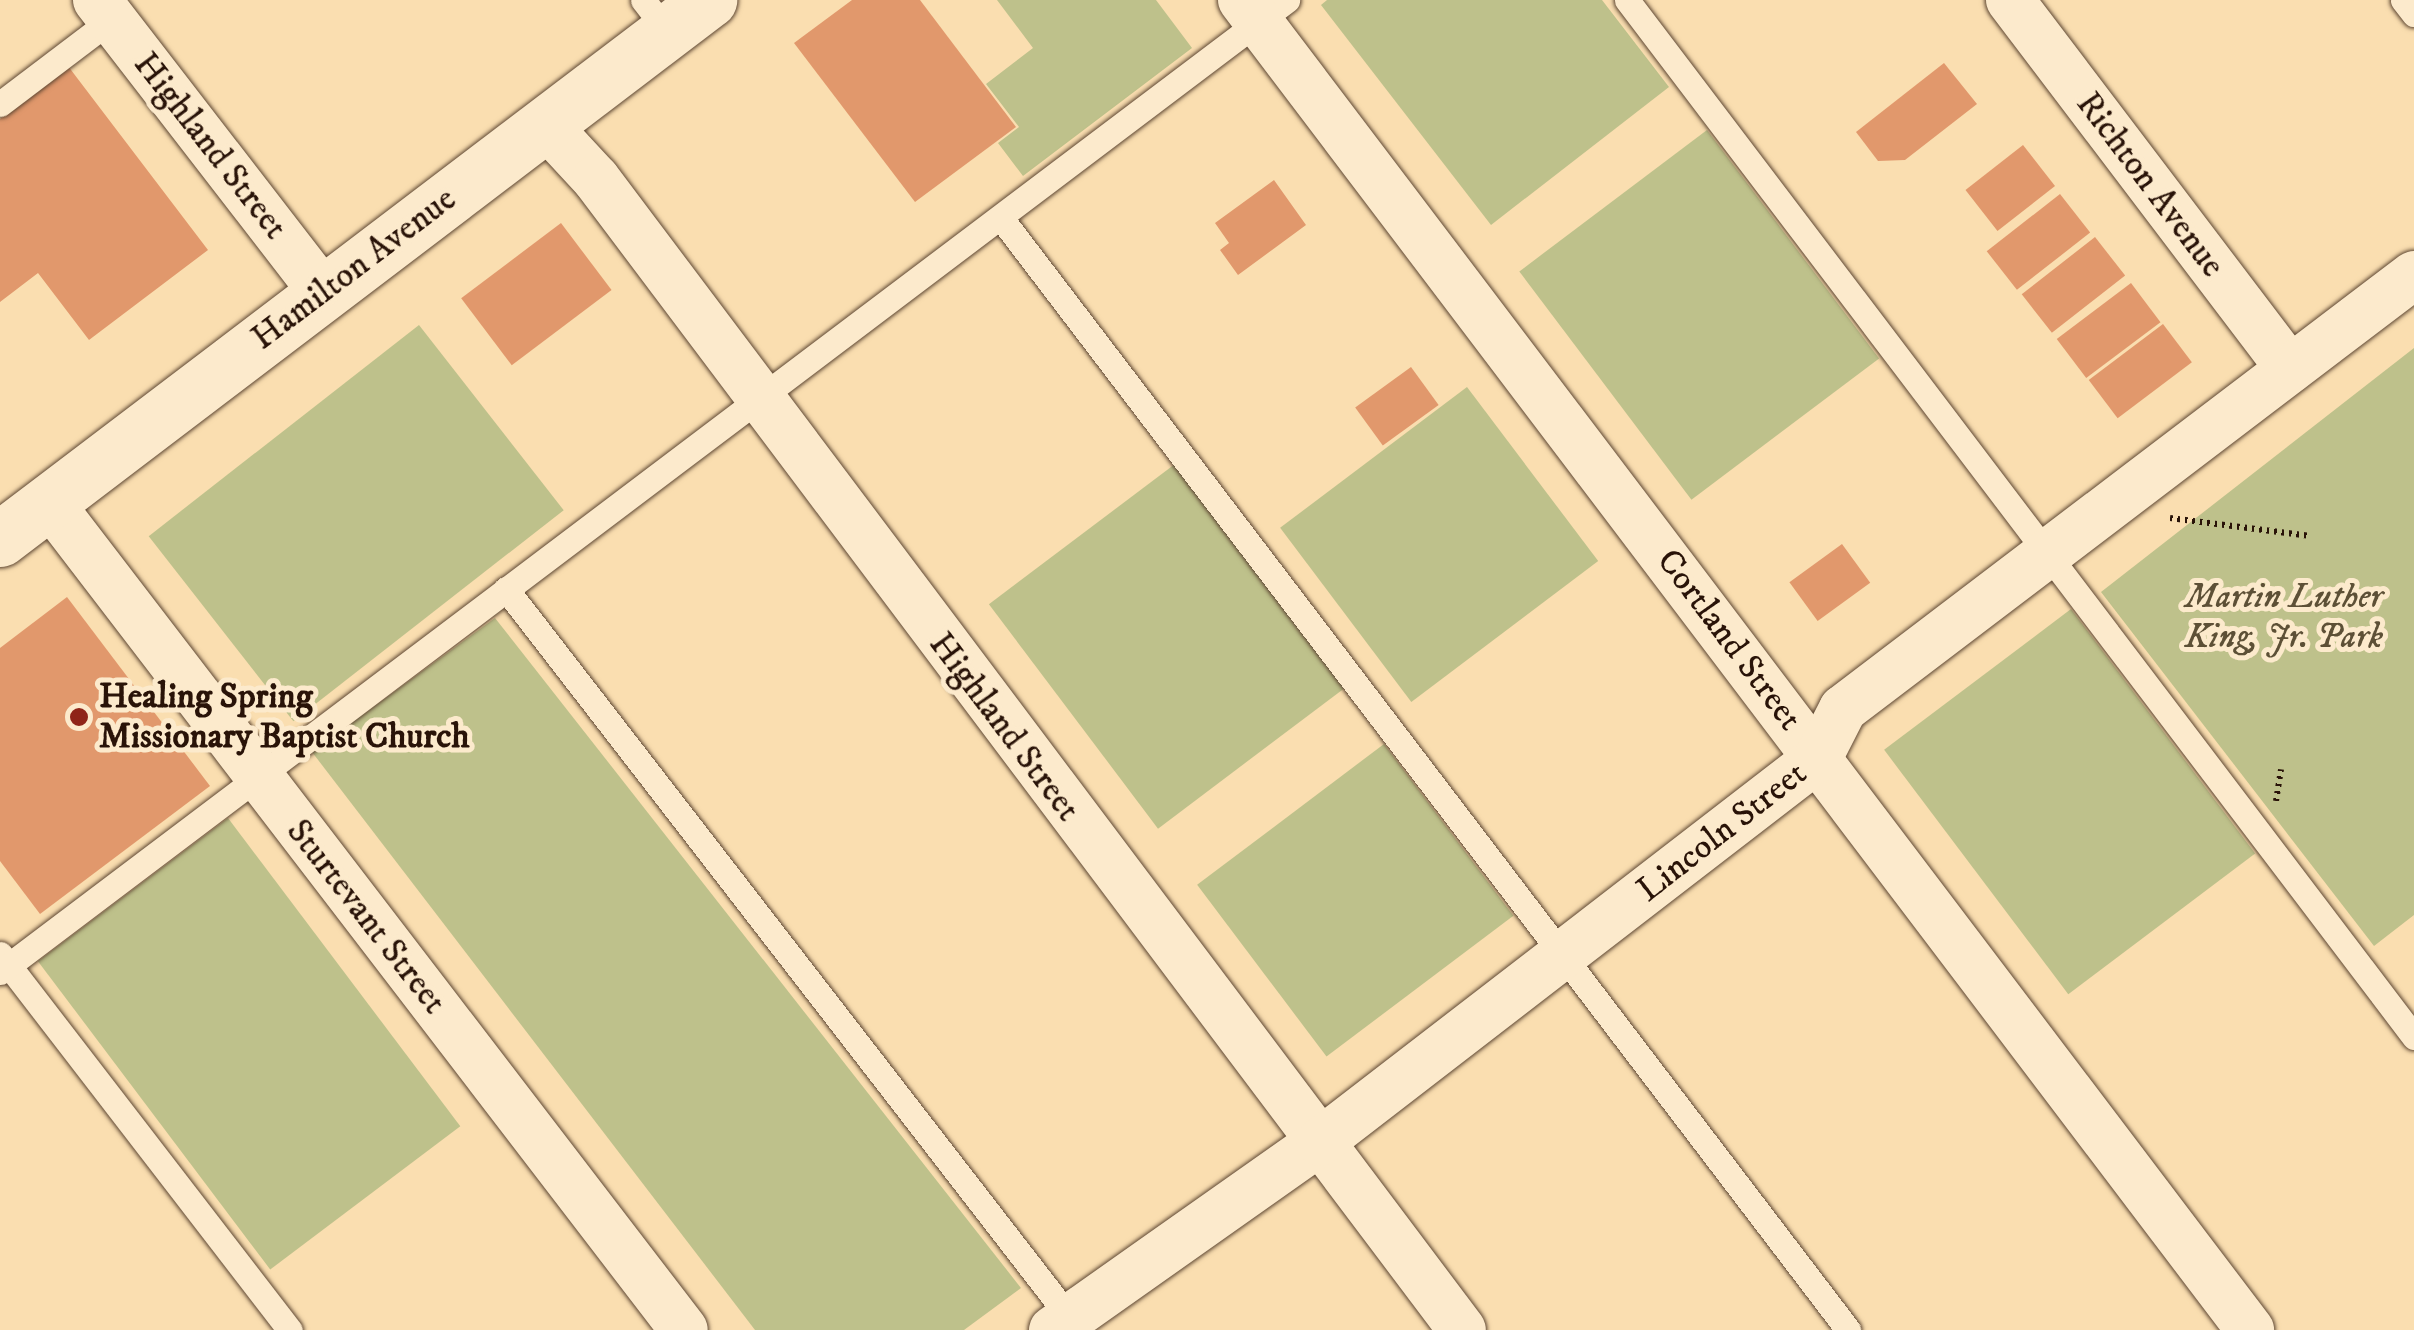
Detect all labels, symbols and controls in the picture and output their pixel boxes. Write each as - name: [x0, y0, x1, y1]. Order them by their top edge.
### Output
- street label: Highland Street: [124, 44, 296, 248]
- street label: Richton Avenue: [2067, 84, 2233, 286]
- street label: Hamilton Avenue: [244, 179, 464, 359]
- street label: Cortland Street: [1647, 541, 1811, 739]
- park label: Martin Luther King, Jr. Park: [2185, 576, 2383, 658]
- street label: Highland Street: [919, 624, 1089, 830]
- place label: Healing Spring Missionary Baptist Church: [99, 676, 470, 758]
- marker: Healing Spring Missionary Baptist Church: [68, 706, 90, 728]
- street label: Lincoln Street: [1629, 753, 1815, 911]
- street label: Sturtevant Street: [277, 811, 455, 1023]

